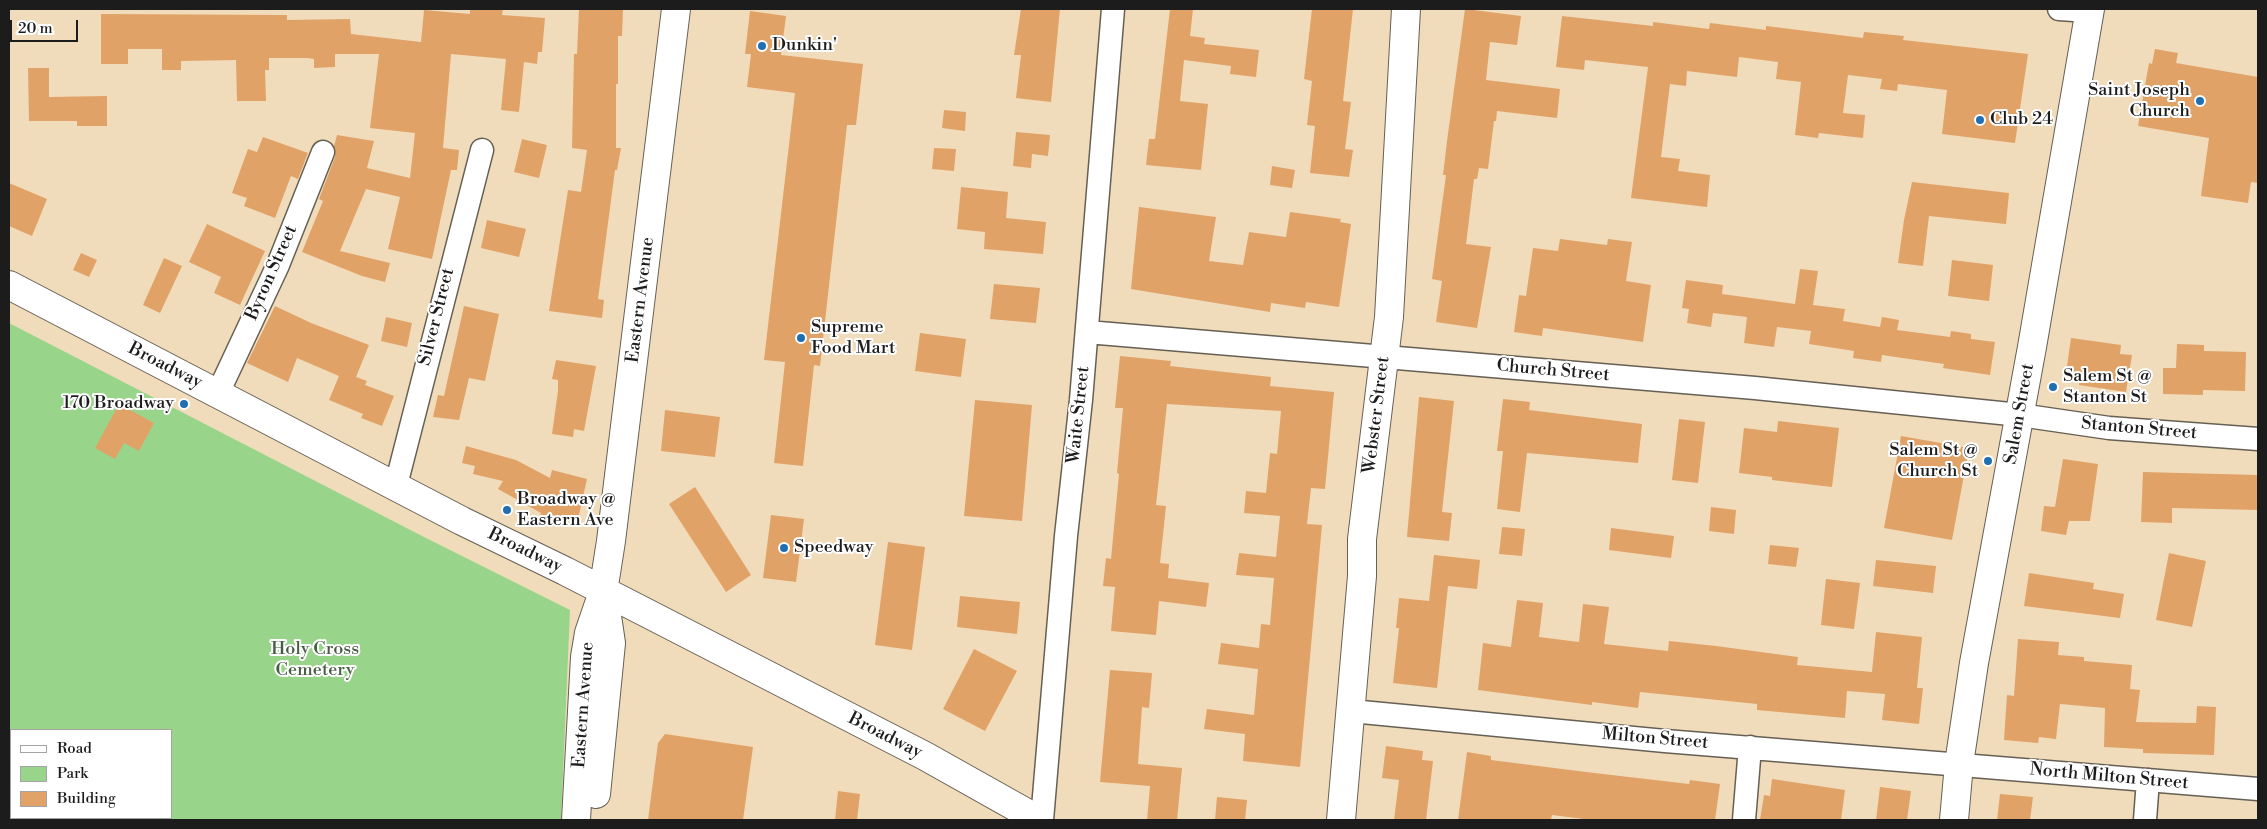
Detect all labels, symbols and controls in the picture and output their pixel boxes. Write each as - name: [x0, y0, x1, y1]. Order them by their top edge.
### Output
- scale bar: [12, 10, 80, 42]
- text: 20 m: [18, 19, 53, 38]
- place label: Dunkin': [772, 35, 837, 57]
- marker: Dunkin': [756, 40, 768, 52]
- place label: Saint Joseph Church: [2088, 80, 2190, 122]
- marker: Saint Joseph Church: [2194, 95, 2206, 107]
- place label: Club 24: [1990, 109, 2053, 131]
- marker: Club 24: [1974, 114, 1986, 126]
- street label: Byron Street: [241, 222, 303, 324]
- street label: Eastern Avenue: [623, 236, 659, 364]
- street label: Silver Street: [414, 266, 460, 368]
- place label: Supreme Food Mart: [811, 317, 895, 359]
- marker: Supreme Food Mart: [795, 332, 807, 344]
- street label: Broadway: [124, 338, 206, 394]
- street label: Webster Street: [1359, 355, 1395, 475]
- street label: Church Street: [1496, 355, 1610, 387]
- street label: Salem Street: [2000, 362, 2040, 466]
- street label: Waite Street: [1063, 365, 1095, 465]
- place label: Salem St @ Stanton St: [2063, 366, 2152, 408]
- marker: Salem St @ Stanton St: [2047, 381, 2059, 393]
- place label: 170 Broadway: [63, 393, 174, 415]
- marker: 170 Broadway: [178, 398, 190, 410]
- street label: Stanton Street: [2080, 413, 2198, 445]
- place label: Salem St @ Church St: [1889, 440, 1978, 482]
- marker: Salem St @ Church St: [1982, 455, 1994, 467]
- place label: Broadway @ Eastern Ave: [517, 489, 616, 532]
- marker: Broadway @ Eastern Ave: [501, 504, 513, 516]
- street label: Broadway: [484, 524, 566, 578]
- place label: Speedway: [794, 537, 874, 559]
- marker: Speedway: [778, 542, 790, 554]
- park label: Holy Cross Cemetery: [271, 639, 359, 682]
- street label: Eastern Avenue: [569, 641, 599, 769]
- street label: Broadway: [844, 708, 926, 764]
- street label: Milton Street: [1601, 724, 1709, 754]
- legend: [10, 729, 172, 819]
- text: Road: [57, 739, 92, 758]
- street label: North Milton Street: [2029, 759, 2189, 795]
- text: Park: [57, 764, 88, 783]
- text: Building: [57, 789, 116, 808]

